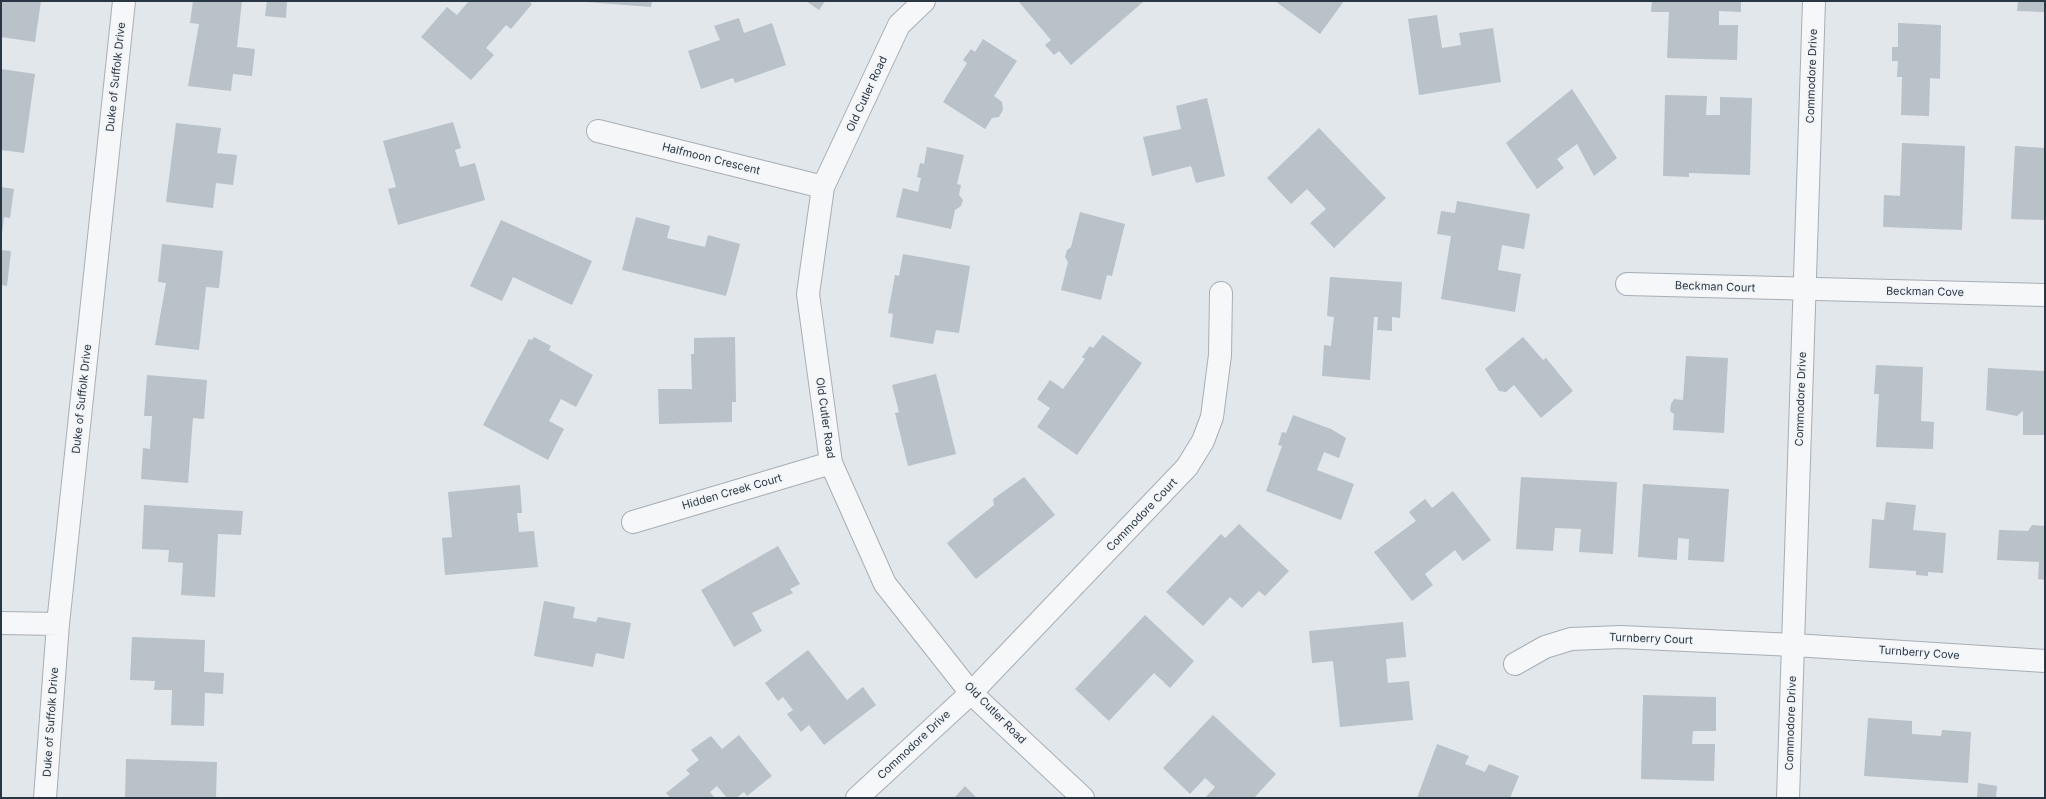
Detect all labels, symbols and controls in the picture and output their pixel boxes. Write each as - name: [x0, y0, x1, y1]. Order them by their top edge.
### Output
- street label: Duke of Suffolk Drive: [104, 22, 128, 132]
- street label: Commodore Drive: [1804, 29, 1820, 123]
- street label: Old Cutler Road: [844, 54, 890, 134]
- street label: Halfmoon Crescent: [661, 140, 761, 178]
- street label: Beckman Court: [1675, 279, 1755, 295]
- street label: Beckman Cove: [1886, 285, 1964, 299]
- street label: Duke of Suffolk Drive: [70, 344, 94, 454]
- street label: Commodore Drive: [1793, 352, 1809, 446]
- street label: Old Cutler Road: [813, 377, 837, 459]
- street label: Hidden Creek Court: [681, 471, 783, 513]
- street label: Commodore Court: [1104, 476, 1180, 554]
- street label: Turnberry Court: [1609, 631, 1693, 647]
- street label: Turnberry Cove: [1878, 644, 1960, 662]
- street label: Duke of Suffolk Drive: [41, 667, 61, 777]
- street label: Commodore Drive: [1783, 676, 1799, 770]
- street label: Old Cutler Road: [961, 679, 1029, 747]
- street label: Commodore Drive: [875, 708, 953, 782]

